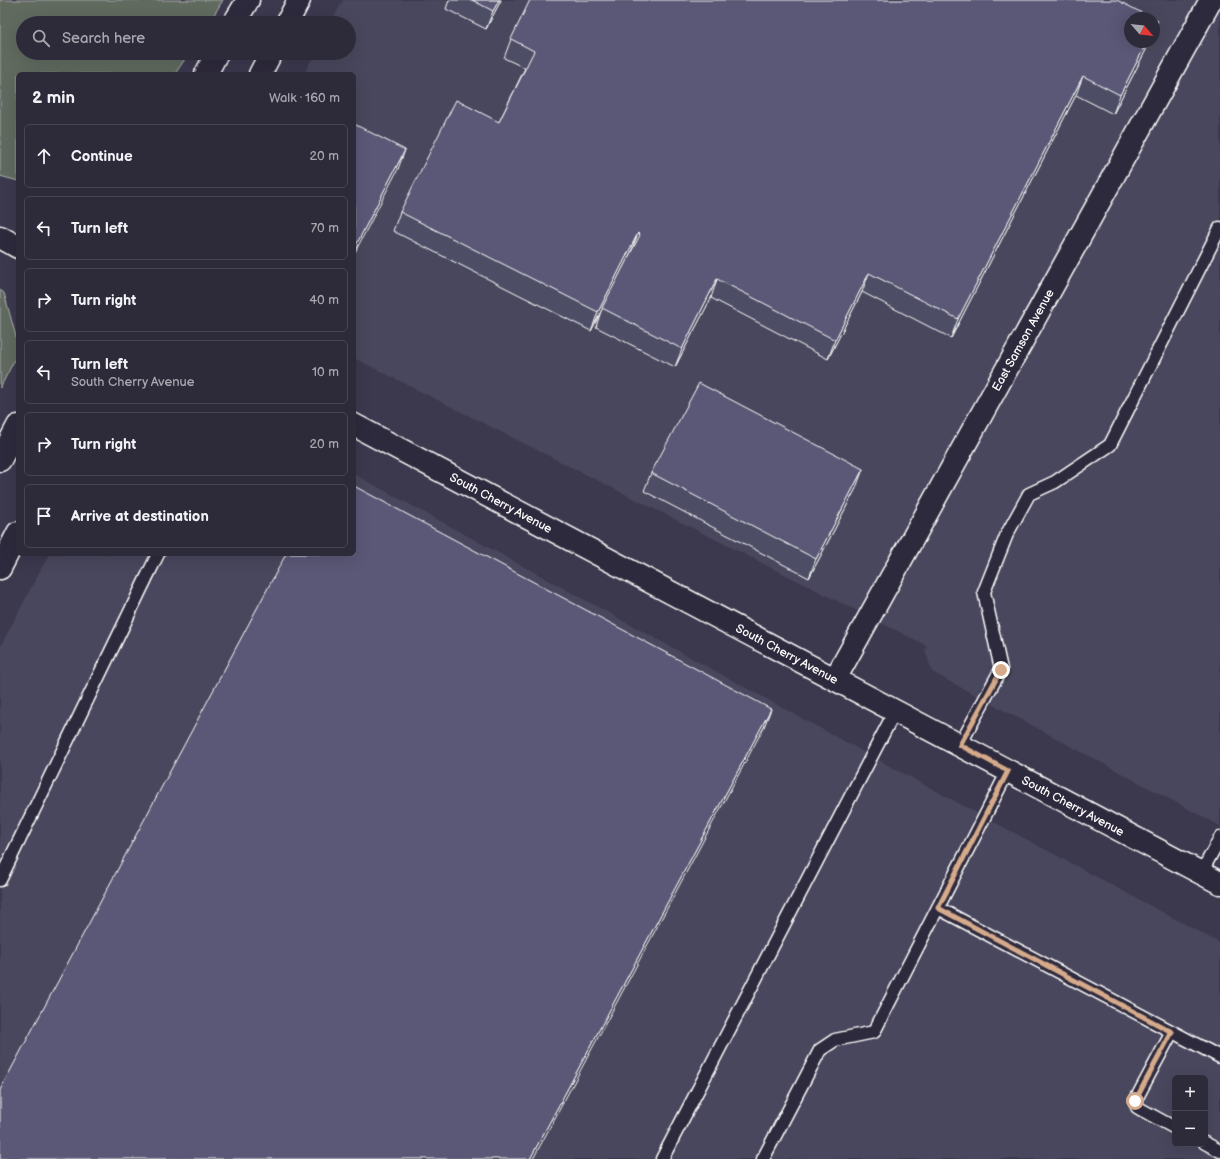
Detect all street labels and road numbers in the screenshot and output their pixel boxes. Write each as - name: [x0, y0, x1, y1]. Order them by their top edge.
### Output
- street label: East Samson Avenue: [989, 287, 1058, 394]
- street label: South Cherry Avenue: [447, 470, 555, 537]
- street label: South Cherry Avenue: [733, 621, 841, 688]
- street label: South Cherry Avenue: [1019, 773, 1127, 840]

